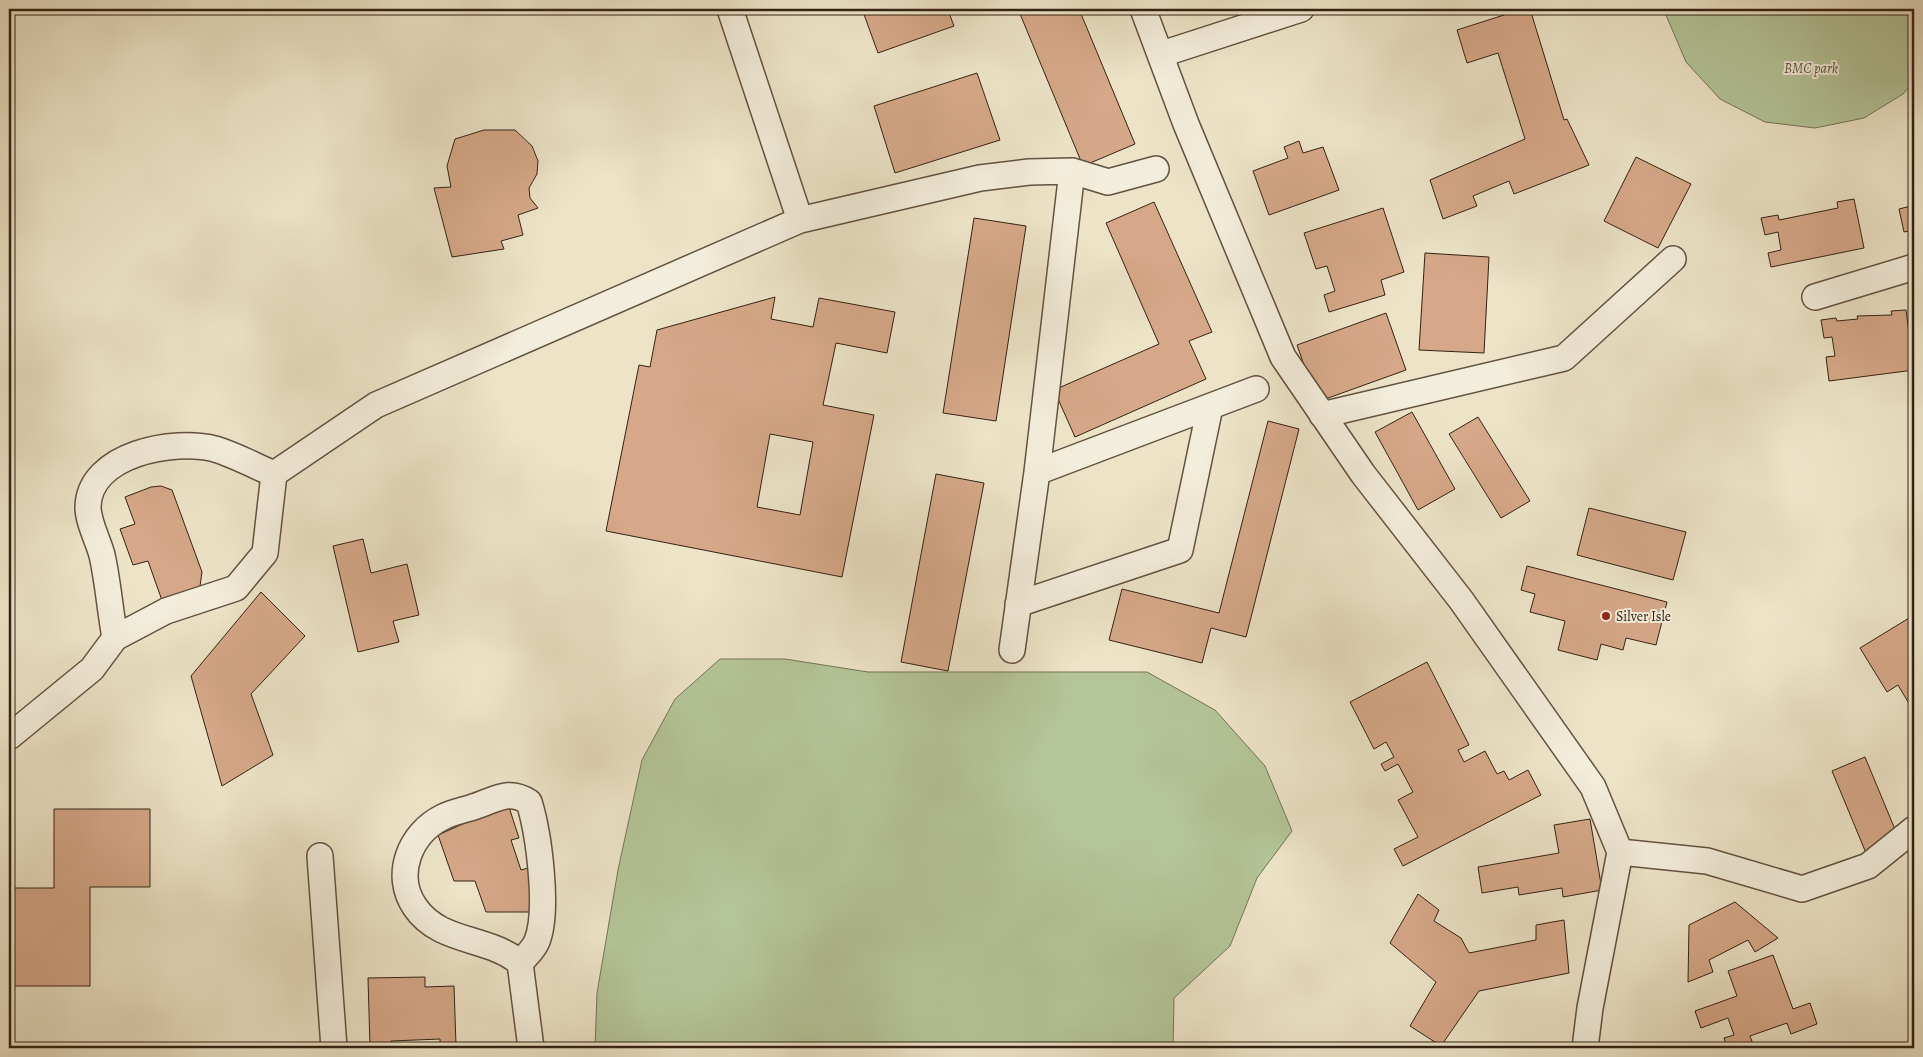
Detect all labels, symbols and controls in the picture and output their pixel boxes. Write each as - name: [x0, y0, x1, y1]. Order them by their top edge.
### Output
- park label: BMC park: [1784, 59, 1838, 78]
- place label: Silver Isle: [1616, 607, 1671, 626]
- marker: Silver Isle: [1600, 610, 1612, 622]

